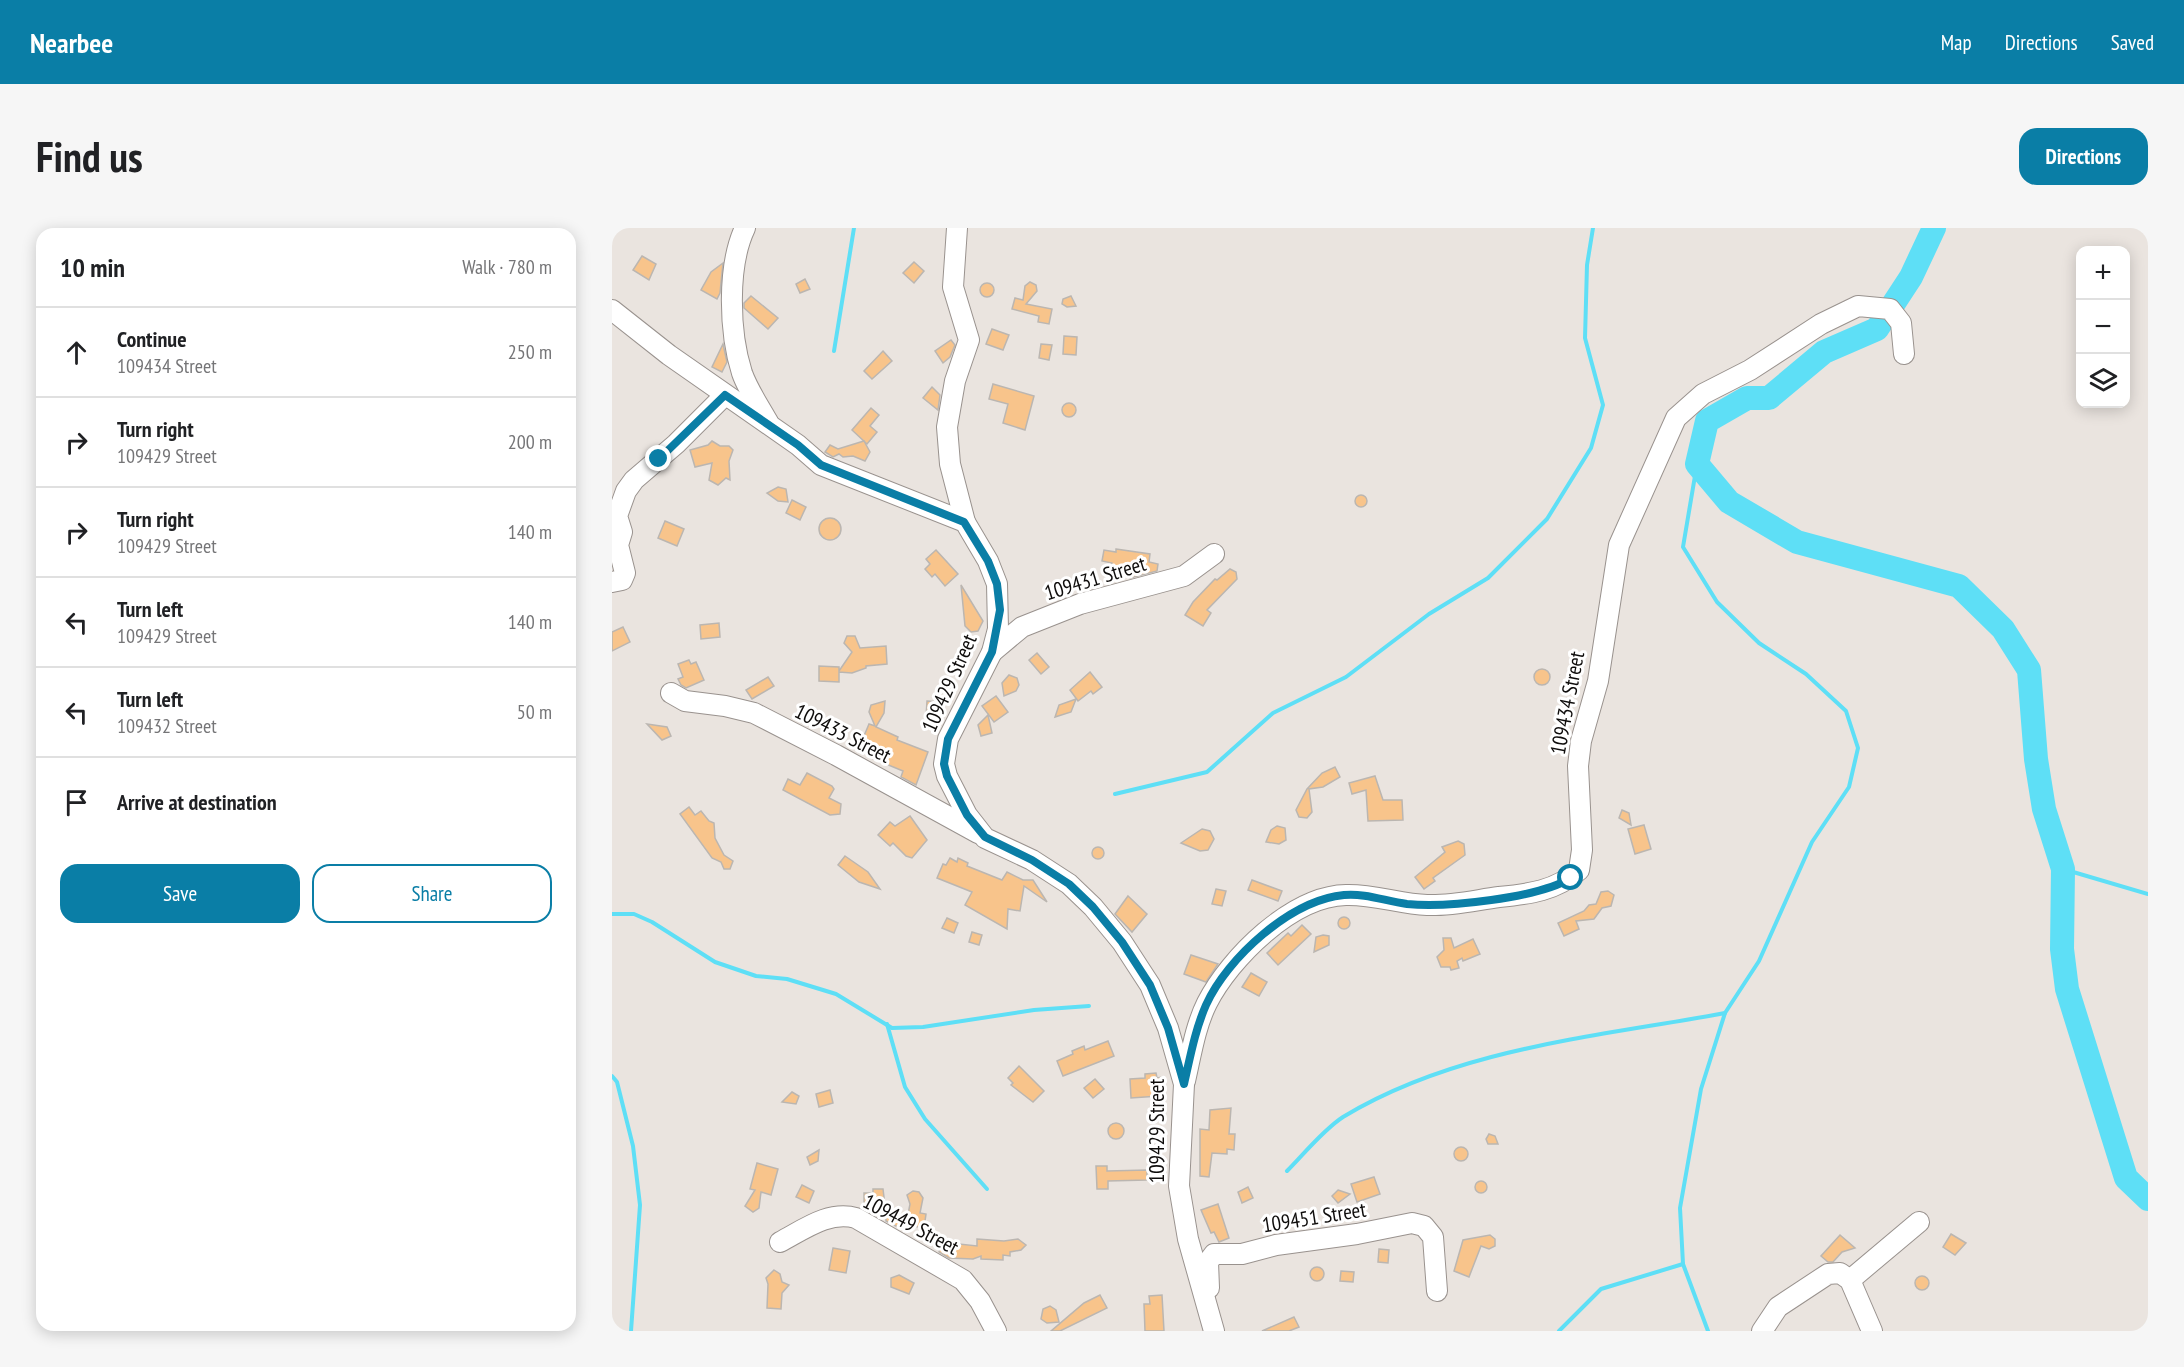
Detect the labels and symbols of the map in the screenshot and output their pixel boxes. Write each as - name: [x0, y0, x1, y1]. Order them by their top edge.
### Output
- route end: [645, 445, 671, 471]
- street label: 109431 Street: [1041, 550, 1149, 606]
- street label: 109429 Street: [915, 630, 983, 736]
- street label: 109434 Street: [1544, 649, 1590, 757]
- street label: 109433 Street: [790, 697, 896, 769]
- route start: [1557, 864, 1583, 890]
- street label: 109429 Street: [1143, 1078, 1170, 1183]
- street label: 109449 Street: [858, 1188, 964, 1261]
- street label: 109451 Street: [1260, 1195, 1368, 1239]

